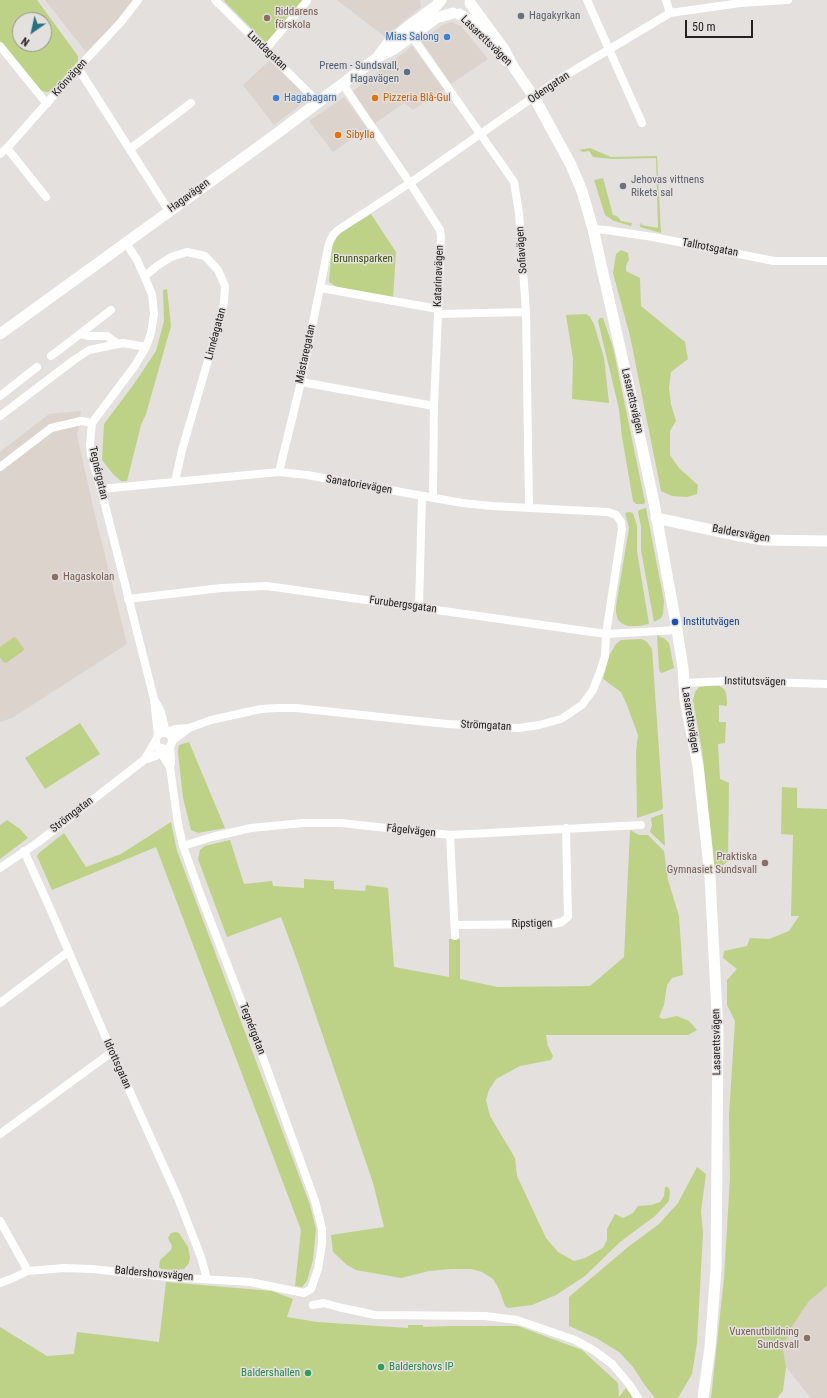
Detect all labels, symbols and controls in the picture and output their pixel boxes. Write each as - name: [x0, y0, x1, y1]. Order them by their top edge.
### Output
- place label: Riddarens förskola: [275, 5, 318, 31]
- place label: Hagakyrkan: [529, 9, 580, 23]
- marker: Hagakyrkan: [516, 11, 526, 21]
- north arrow: [12, 12, 52, 52]
- scale bar: [687, 12, 755, 38]
- marker: Riddarens förskola: [262, 13, 272, 23]
- street label: Lasarettsvägen: [457, 13, 515, 69]
- text: 50 m: [692, 20, 716, 34]
- street label: Lundagatan: [244, 29, 290, 73]
- place label: Mias Salong: [386, 30, 439, 44]
- marker: Mias Salong: [442, 32, 452, 42]
- text: N: [19, 34, 32, 49]
- street label: Krönvägen: [50, 57, 90, 99]
- place label: Preem - Sundsvall, Hagavägen: [319, 59, 399, 85]
- marker: Preem - Sundsvall, Hagavägen: [402, 67, 412, 77]
- street label: Odengatan: [526, 69, 572, 107]
- place label: Hagabagarn: [284, 91, 337, 105]
- place label: Pizzeria Blå-Gul: [383, 91, 451, 105]
- marker: Hagabagarn: [271, 93, 281, 103]
- marker: Pizzeria Blå-Gul: [370, 93, 380, 103]
- place label: Sibylla: [346, 128, 374, 142]
- marker: Sibylla: [333, 130, 343, 140]
- place label: Jehovas vittnens Rikets sal: [631, 173, 704, 199]
- street label: Hagavägen: [165, 176, 213, 216]
- marker: Jehovas vittnens Rikets sal: [618, 181, 628, 191]
- street label: Sofiavägen: [514, 226, 530, 274]
- street label: Tallrotsgatan: [681, 236, 739, 260]
- street label: Katarinavägen: [431, 245, 447, 307]
- park label: Brunnsparken: [333, 252, 393, 266]
- street label: Linnéagatan: [203, 307, 229, 361]
- street label: Mästaregatan: [293, 323, 319, 385]
- street label: Lasarettsvägen: [618, 367, 646, 435]
- street label: Tegnérgatan: [85, 445, 111, 501]
- street label: Sanatorievägen: [325, 473, 393, 497]
- street label: Baldersvägen: [711, 522, 771, 546]
- place label: Hagaskolan: [63, 570, 114, 584]
- marker: Hagaskolan: [50, 572, 60, 582]
- street label: Furubergsgatan: [368, 594, 438, 616]
- place label: Institutvägen: [683, 615, 740, 629]
- marker: Institutvägen: [670, 617, 680, 627]
- street label: Institutsvägen: [724, 675, 786, 689]
- street label: Lasarettsvägen: [678, 686, 702, 754]
- street label: Strömgatan: [460, 718, 512, 734]
- street label: Strömgatan: [48, 794, 96, 836]
- street label: Fågelvägen: [386, 822, 436, 840]
- place label: Praktiska Gymnasiet Sundsvall: [667, 850, 757, 876]
- marker: Praktiska Gymnasiet Sundsvall: [760, 858, 770, 868]
- street label: Ripstigen: [512, 917, 552, 931]
- street label: Tegnérgatan: [236, 1001, 268, 1057]
- street label: Lasarettsvägen: [710, 1009, 724, 1075]
- street label: Idrottsgatan: [100, 1037, 134, 1091]
- street label: Baldershovsvägen: [114, 1264, 194, 1284]
- place label: Vuxenutbildning Sundsvall: [729, 1325, 799, 1351]
- marker: Vuxenutbildning Sundsvall: [802, 1333, 812, 1343]
- place label: Baldershovs IP: [389, 1360, 454, 1374]
- marker: Baldershovs IP: [376, 1362, 386, 1372]
- place label: Baldershallen: [241, 1366, 300, 1380]
- marker: Baldershallen: [303, 1368, 313, 1378]

